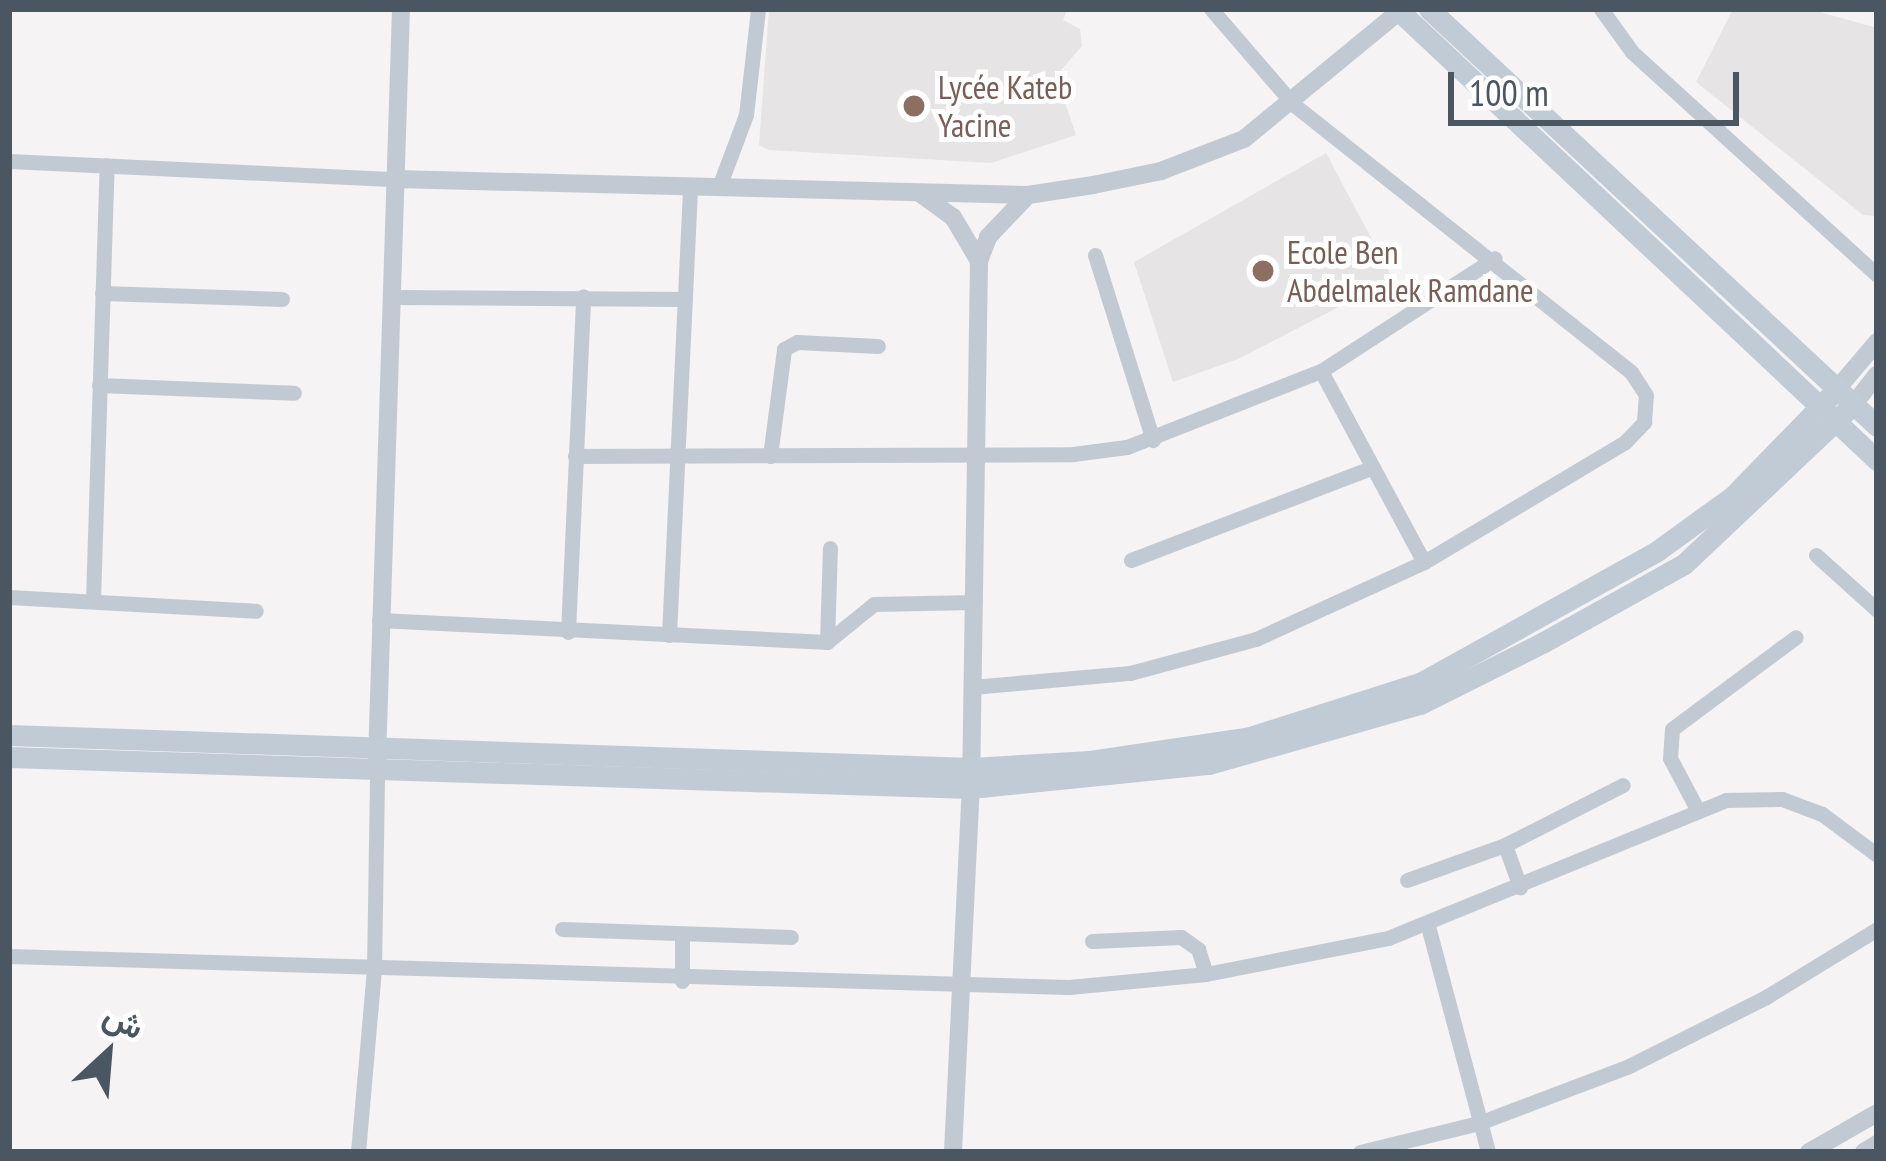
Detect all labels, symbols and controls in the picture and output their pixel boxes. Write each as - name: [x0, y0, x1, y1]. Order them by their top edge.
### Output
- scale bar: [1454, 48, 1745, 122]
- place label: Lycée Kateb Yacine: [938, 67, 1072, 145]
- text: 100 m: [1469, 69, 1549, 116]
- marker: Lycée Kateb Yacine: [901, 93, 927, 119]
- place label: Ecole Ben Abdelmalek Ramdane: [1287, 232, 1534, 310]
- marker: Ecole Ben Abdelmalek Ramdane: [1250, 258, 1276, 284]
- text: ش: [97, 992, 151, 1048]
- north arrow: [48, 993, 168, 1113]

